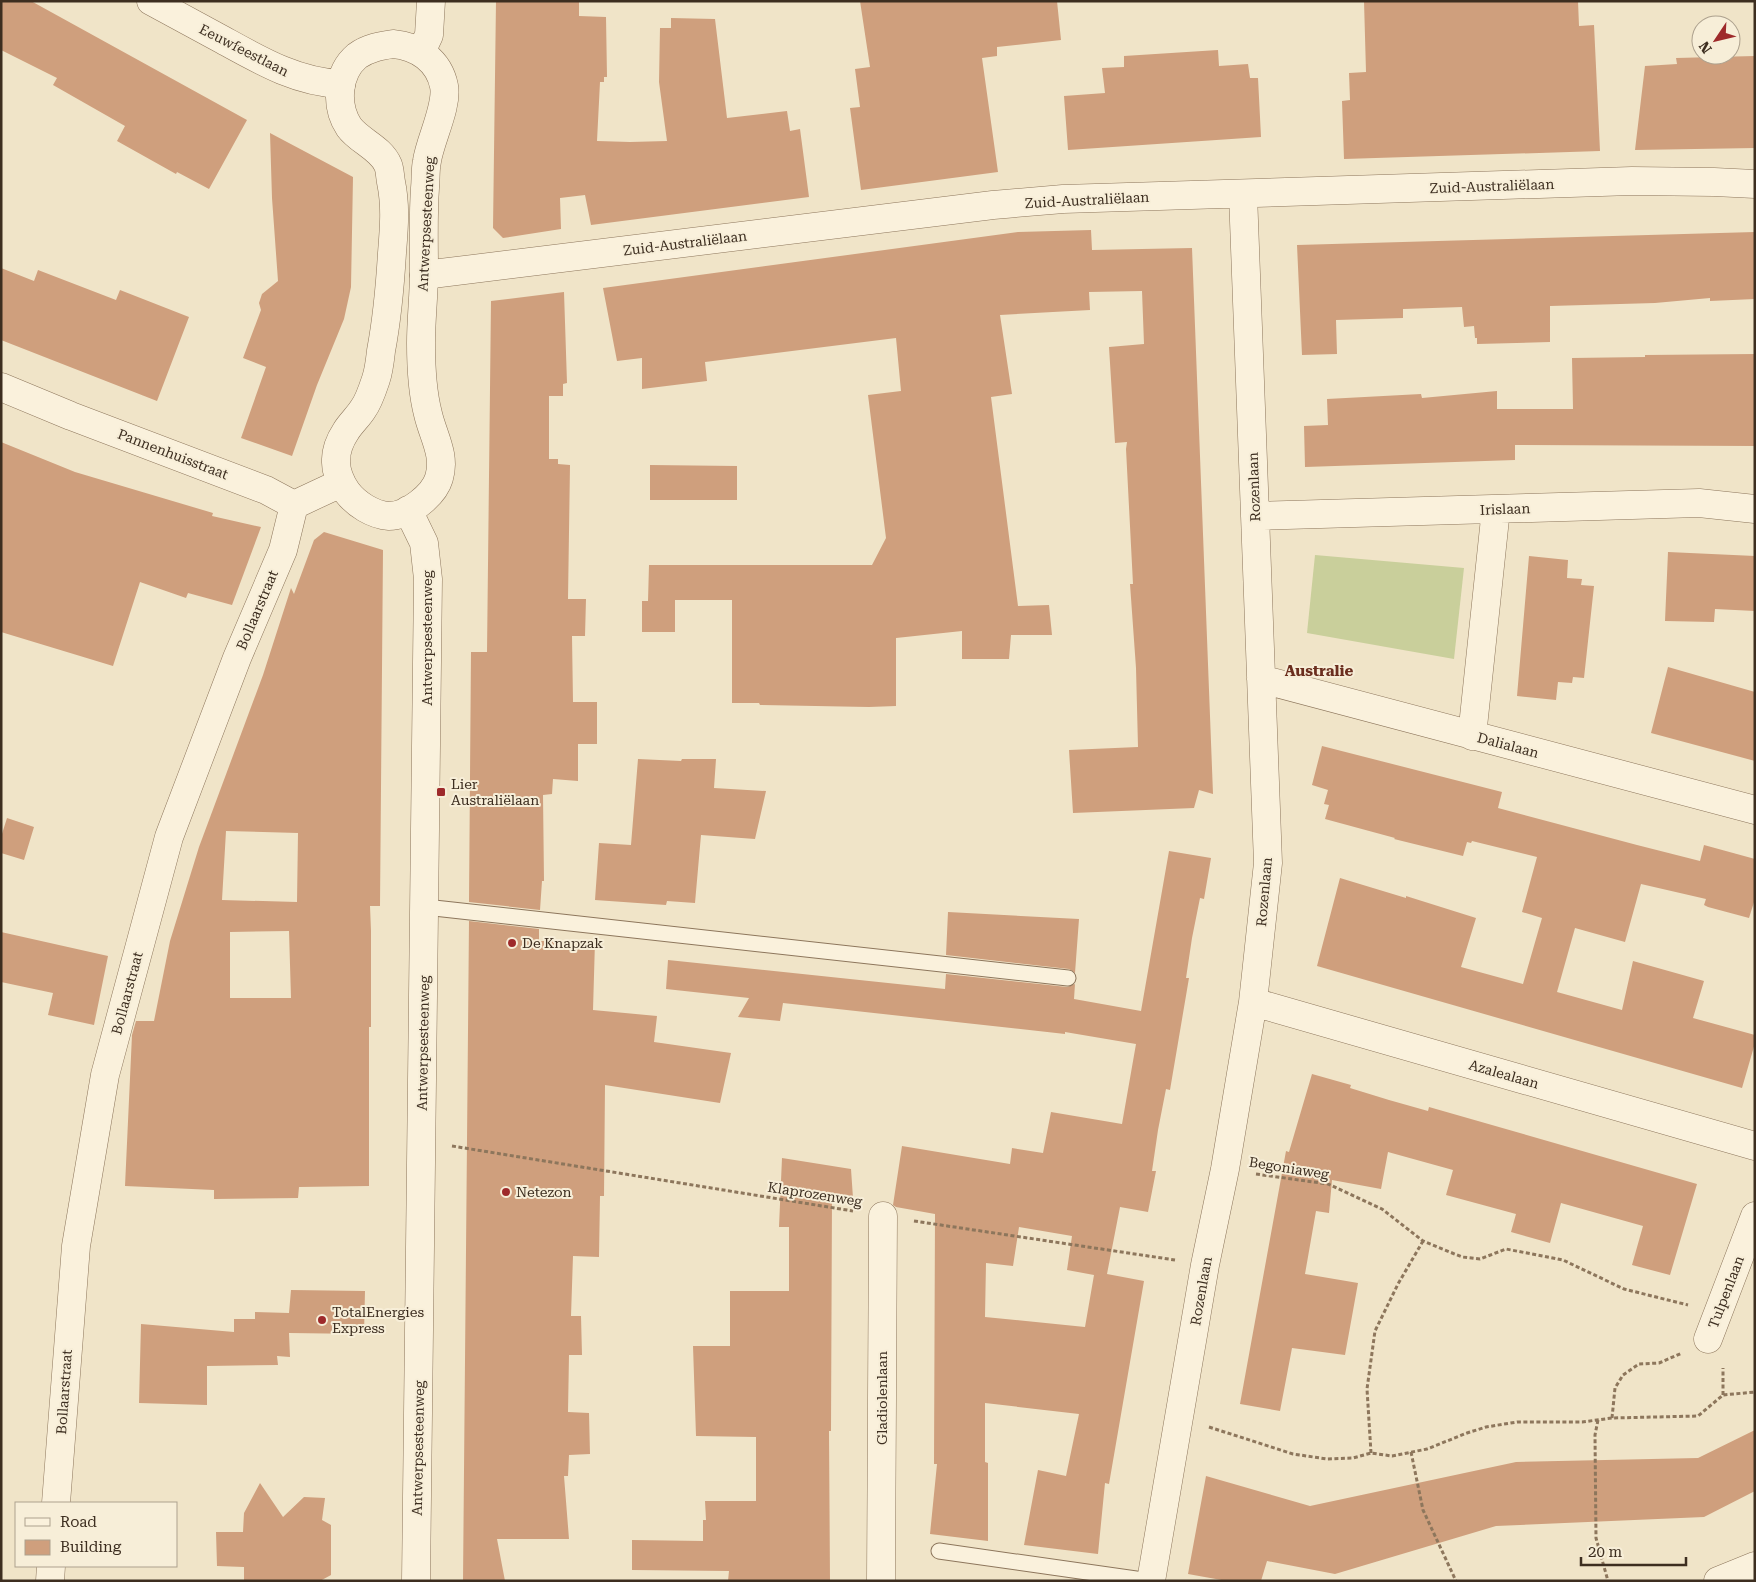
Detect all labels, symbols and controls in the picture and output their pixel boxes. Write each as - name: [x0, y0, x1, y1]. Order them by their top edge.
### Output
- north arrow: [1691, 15, 1741, 65]
- street label: Eeuwfeestlaan: [197, 21, 291, 79]
- text: N: [1696, 38, 1715, 56]
- street label: Antwerpsesteenweg: [414, 156, 438, 292]
- street label: Zuid-Australiëlaan: [1429, 176, 1555, 196]
- street label: Zuid-Australiëlaan: [1024, 189, 1150, 211]
- street label: Zuid-Australiëlaan: [622, 227, 748, 259]
- street label: Pannenhuisstraat: [115, 426, 231, 482]
- street label: Rozenlaan: [1245, 452, 1263, 522]
- street label: Irislaan: [1479, 500, 1531, 518]
- street label: Bollaarstraat: [233, 568, 281, 652]
- street label: Antwerpsesteenweg: [419, 570, 435, 706]
- district label: Australie: [1285, 662, 1353, 680]
- street label: Dalialaan: [1475, 729, 1541, 761]
- place label: Lier Australiëlaan: [451, 776, 539, 808]
- marker: Lier Australiëlaan: [435, 786, 447, 798]
- street label: Rozenlaan: [1253, 857, 1275, 927]
- place label: De Knapzak: [522, 935, 603, 951]
- marker: De Knapzak: [506, 937, 518, 949]
- street label: Bollaarstraat: [108, 950, 146, 1036]
- street label: Antwerpsesteenweg: [414, 975, 432, 1111]
- street label: Azalealaan: [1467, 1056, 1541, 1092]
- street label: Begoniaweg: [1248, 1154, 1330, 1182]
- street label: Klaprozenweg: [767, 1179, 863, 1209]
- place label: Netezon: [516, 1184, 572, 1200]
- marker: Netezon: [500, 1186, 512, 1198]
- street label: Tulpenlaan: [1705, 1253, 1747, 1331]
- street label: Rozenlaan: [1187, 1255, 1215, 1327]
- place label: TotalEnergies Express: [332, 1304, 424, 1336]
- marker: TotalEnergies Express: [316, 1314, 328, 1326]
- street label: Bollaarstraat: [53, 1349, 75, 1435]
- street label: Gladiolenlaan: [874, 1351, 890, 1445]
- street label: Antwerpsesteenweg: [409, 1380, 427, 1516]
- legend: [15, 1502, 178, 1567]
- text: Road: [60, 1513, 97, 1531]
- scale bar: [1581, 1534, 1686, 1566]
- text: Building: [60, 1538, 122, 1556]
- text: 20 m: [1588, 1543, 1623, 1561]

